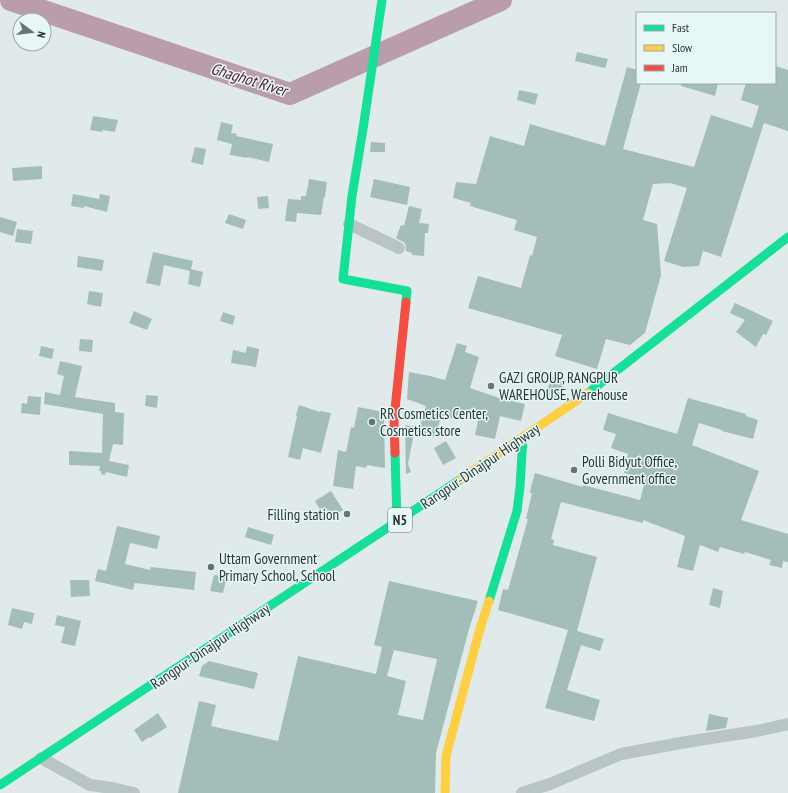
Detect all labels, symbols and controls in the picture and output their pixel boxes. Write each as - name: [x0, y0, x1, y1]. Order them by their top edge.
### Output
- north arrow: [12, 12, 52, 52]
- legend: [636, 12, 776, 84]
- text: Fast: [672, 20, 690, 35]
- text: N: [34, 30, 49, 39]
- text: Slow: [672, 40, 693, 55]
- water label: Ghaghot River: [209, 58, 292, 101]
- text: Jam: [671, 60, 688, 75]
- place label: GAZI GROUP, RANGPUR WAREHOUSE, Warehouse: [499, 368, 628, 404]
- marker: GAZI GROUP, RANGPUR WAREHOUSE, Warehouse: [486, 381, 496, 391]
- place label: RR Cosmetics Center, Cosmetics store: [380, 404, 488, 440]
- marker: RR Cosmetics Center, Cosmetics store: [367, 417, 377, 427]
- street label: Rangpur-Dinajpur Highway: [417, 419, 544, 513]
- place label: Polli Bidyut Office, Government office: [582, 452, 677, 488]
- marker: Polli Bidyut Office, Government office: [569, 465, 579, 475]
- place label: Filling station: [267, 505, 339, 524]
- road number: N5: [388, 508, 412, 532]
- marker: Filling station: [342, 509, 352, 519]
- place label: Uttam Government Primary School, School: [219, 549, 336, 585]
- marker: Uttam Government Primary School, School: [206, 562, 216, 572]
- street label: Rangpur-Dinajpur Highway: [147, 599, 274, 693]

